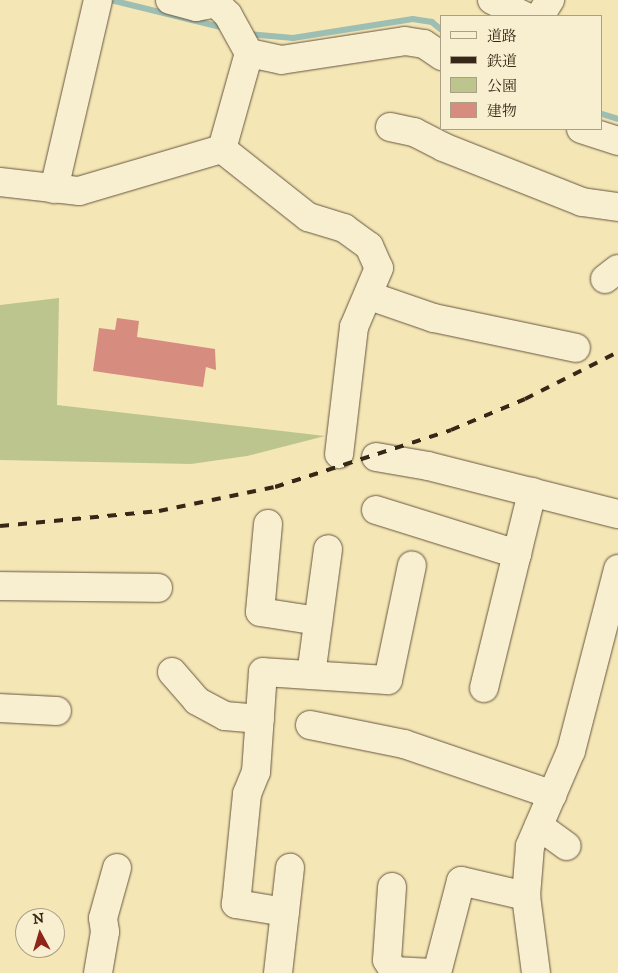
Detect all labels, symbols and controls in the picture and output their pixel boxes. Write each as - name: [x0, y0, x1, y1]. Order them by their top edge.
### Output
- legend: [440, 15, 603, 130]
- text: 道路: [487, 27, 517, 46]
- text: 鉄道: [487, 52, 517, 71]
- text: 公園: [487, 77, 517, 96]
- text: 建物: [487, 102, 517, 121]
- north arrow: [15, 908, 65, 958]
- text: N: [32, 910, 45, 929]

